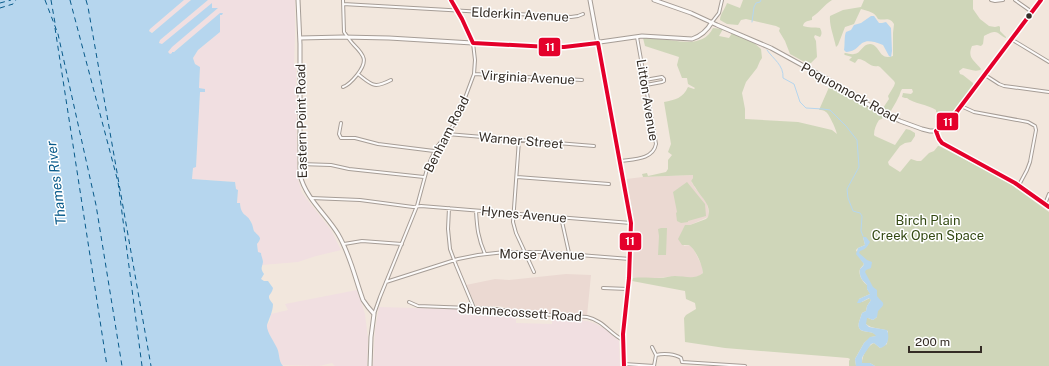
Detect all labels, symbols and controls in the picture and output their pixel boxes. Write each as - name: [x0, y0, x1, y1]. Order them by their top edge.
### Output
- street label: Elderkin Avenue: [471, 4, 569, 25]
- unlabelled marker: [1024, 11, 1034, 21]
- line badge: 11: [538, 37, 561, 57]
- text: 11: [545, 41, 555, 53]
- street label: Litton Avenue: [634, 58, 661, 142]
- street label: Poquonnock Road: [799, 60, 901, 125]
- street label: Eastern Point Road: [293, 64, 310, 178]
- street label: Virginia Avenue: [481, 68, 575, 87]
- street label: Benham Road: [421, 94, 472, 175]
- line badge: 11: [936, 112, 959, 131]
- text: 11: [943, 116, 953, 128]
- street label: Warner Street: [478, 129, 564, 152]
- water label: Thames River: [43, 139, 69, 226]
- street label: Hynes Avenue: [480, 203, 567, 226]
- park label: Birch Plain Creek Open Space: [872, 213, 984, 243]
- line badge: 11: [619, 232, 642, 251]
- text: 11: [625, 235, 635, 247]
- street label: Morse Avenue: [499, 246, 585, 263]
- street label: Shennecossett Road: [458, 301, 582, 324]
- scale bar: [909, 328, 981, 354]
- text: 200 m: [915, 335, 950, 349]

